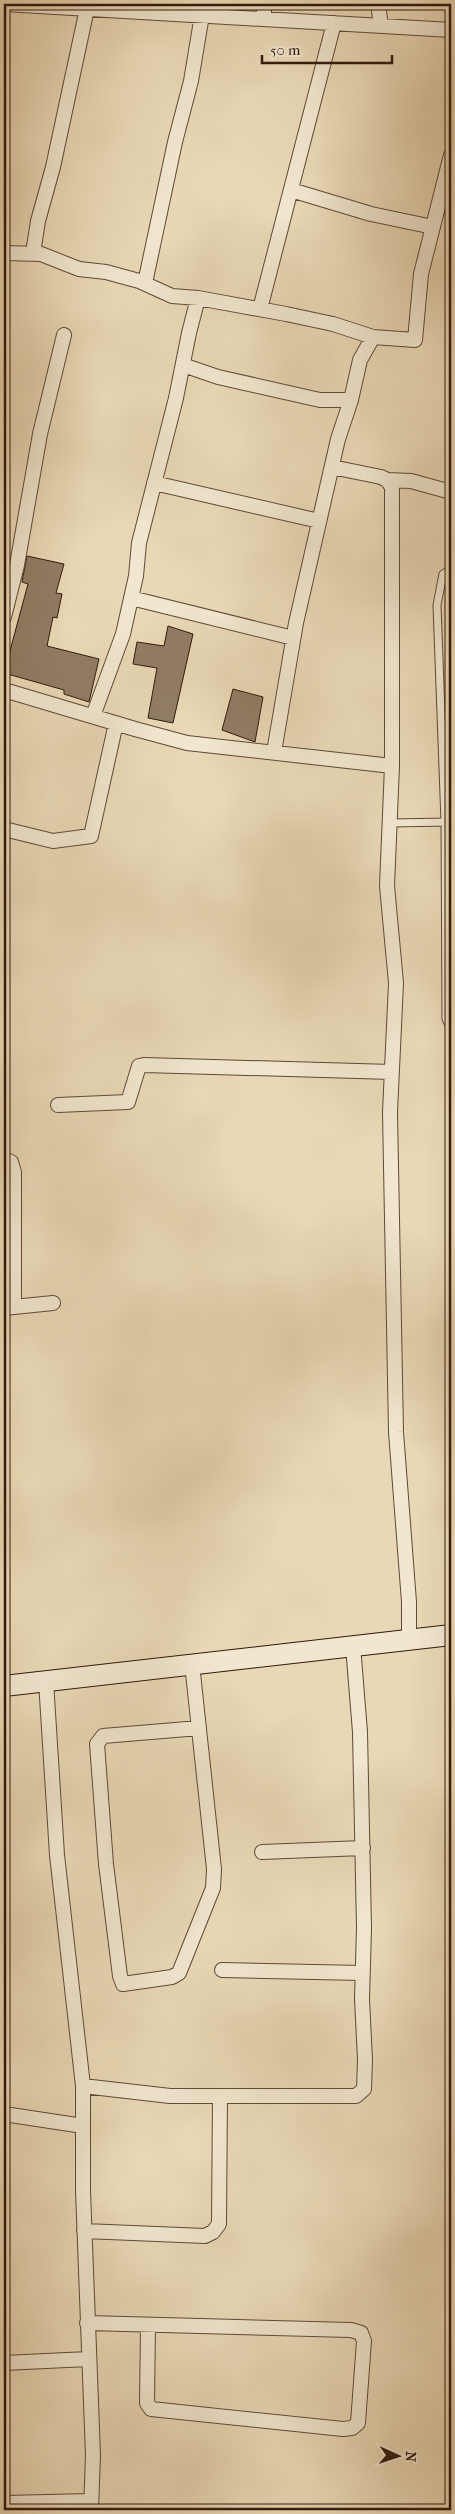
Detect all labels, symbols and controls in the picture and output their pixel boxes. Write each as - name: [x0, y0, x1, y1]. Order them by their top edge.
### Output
- scale bar: [262, 32, 392, 64]
- text: 50 m: [270, 41, 301, 59]
- north arrow: [372, 2432, 422, 2482]
- text: N: [402, 2451, 419, 2463]

